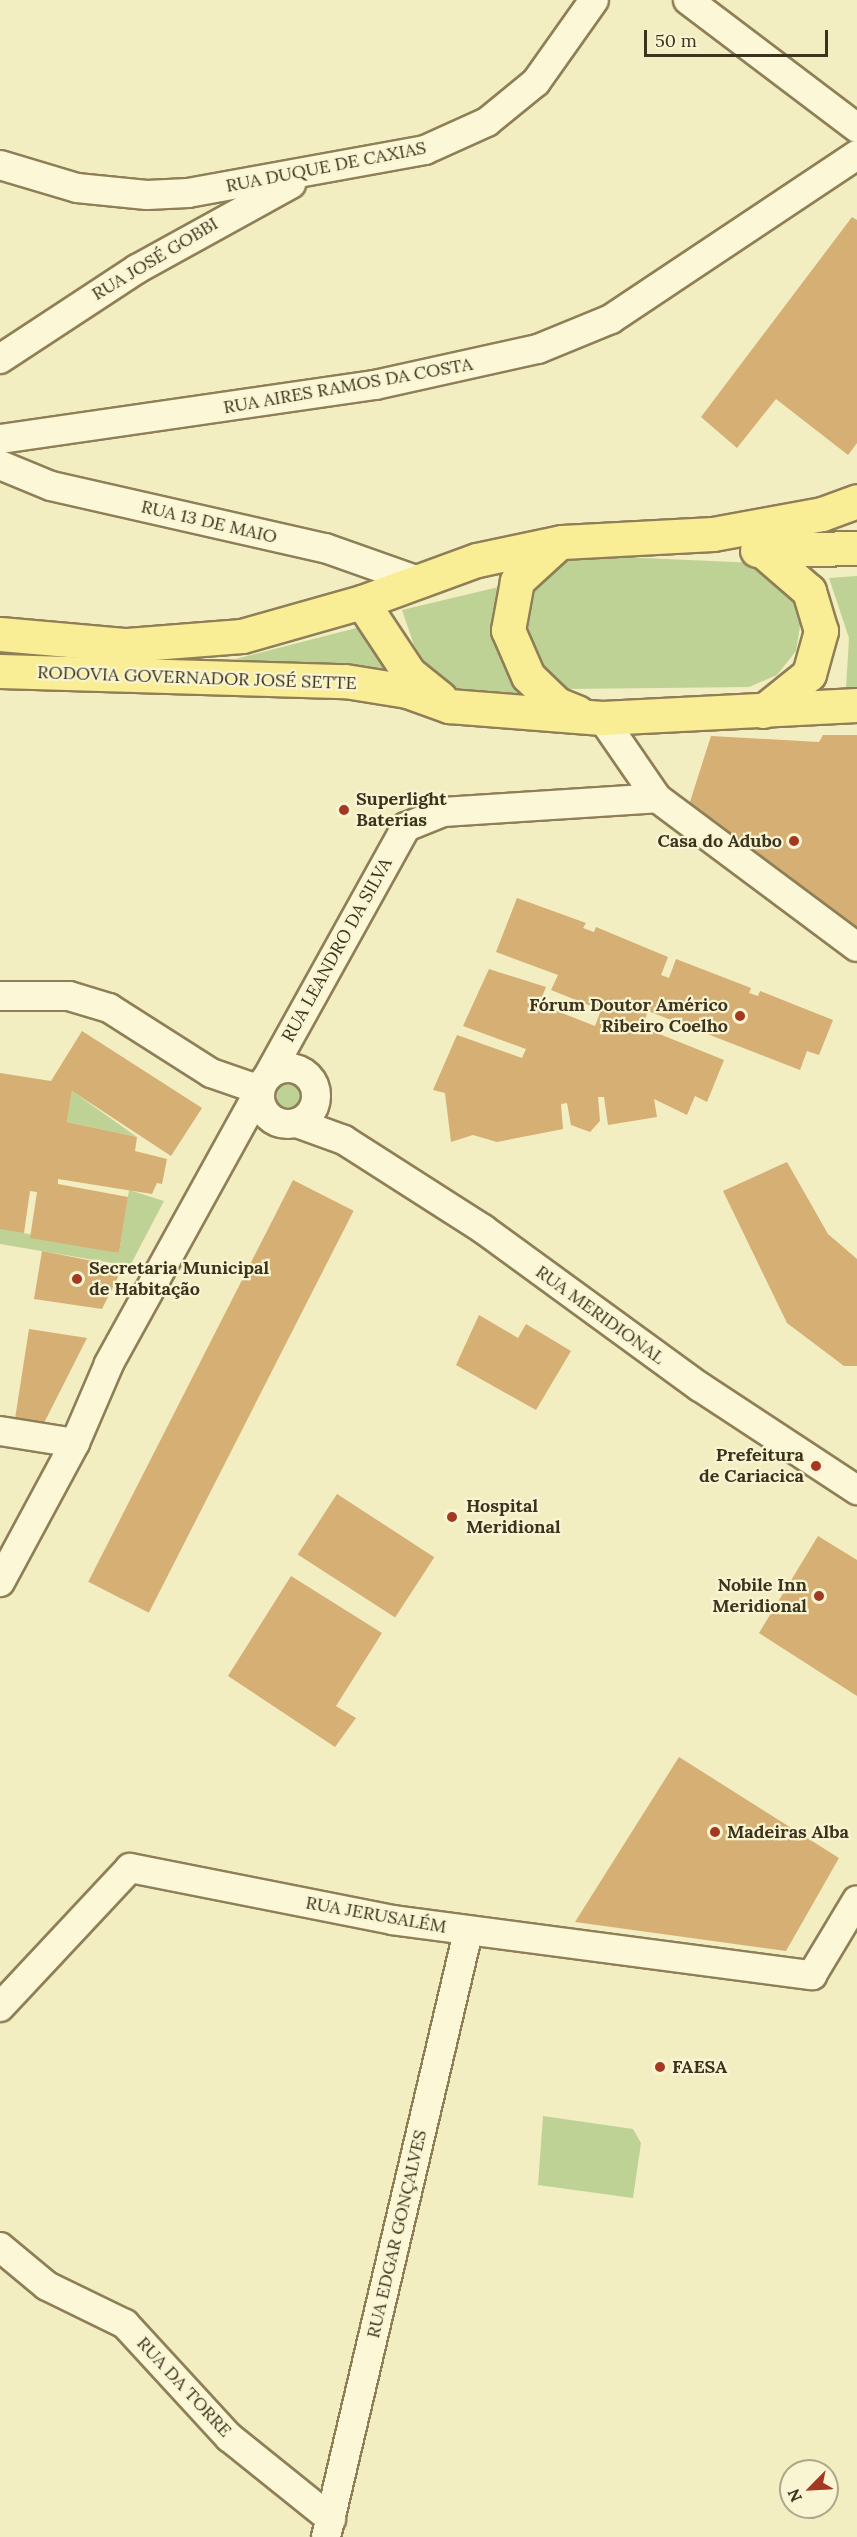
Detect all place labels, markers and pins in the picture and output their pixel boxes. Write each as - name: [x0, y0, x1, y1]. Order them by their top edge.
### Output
- place label: Superlight Baterias: [356, 789, 447, 832]
- marker: Superlight Baterias: [337, 803, 351, 817]
- place label: Casa do Adubo: [657, 830, 782, 852]
- marker: Casa do Adubo: [787, 834, 801, 848]
- place label: Fórum Doutor Américo Ribeiro Coelho: [529, 995, 728, 1038]
- marker: Fórum Doutor Américo Ribeiro Coelho: [733, 1009, 747, 1023]
- place label: Secretaria Municipal de Habitação: [89, 1258, 269, 1300]
- marker: Secretaria Municipal de Habitação: [70, 1272, 84, 1286]
- place label: Prefeitura de Cariacica: [699, 1445, 804, 1488]
- marker: Prefeitura de Cariacica: [809, 1459, 823, 1473]
- place label: Hospital Meridional: [466, 1496, 561, 1538]
- marker: Hospital Meridional: [443, 1508, 461, 1526]
- place label: Nobile Inn Meridional: [712, 1575, 807, 1618]
- marker: Nobile Inn Meridional: [812, 1589, 826, 1603]
- place label: Madeiras Alba: [727, 1821, 849, 1843]
- marker: Madeiras Alba: [708, 1825, 722, 1839]
- place label: FAESA: [672, 2056, 727, 2078]
- marker: FAESA: [653, 2060, 667, 2074]

